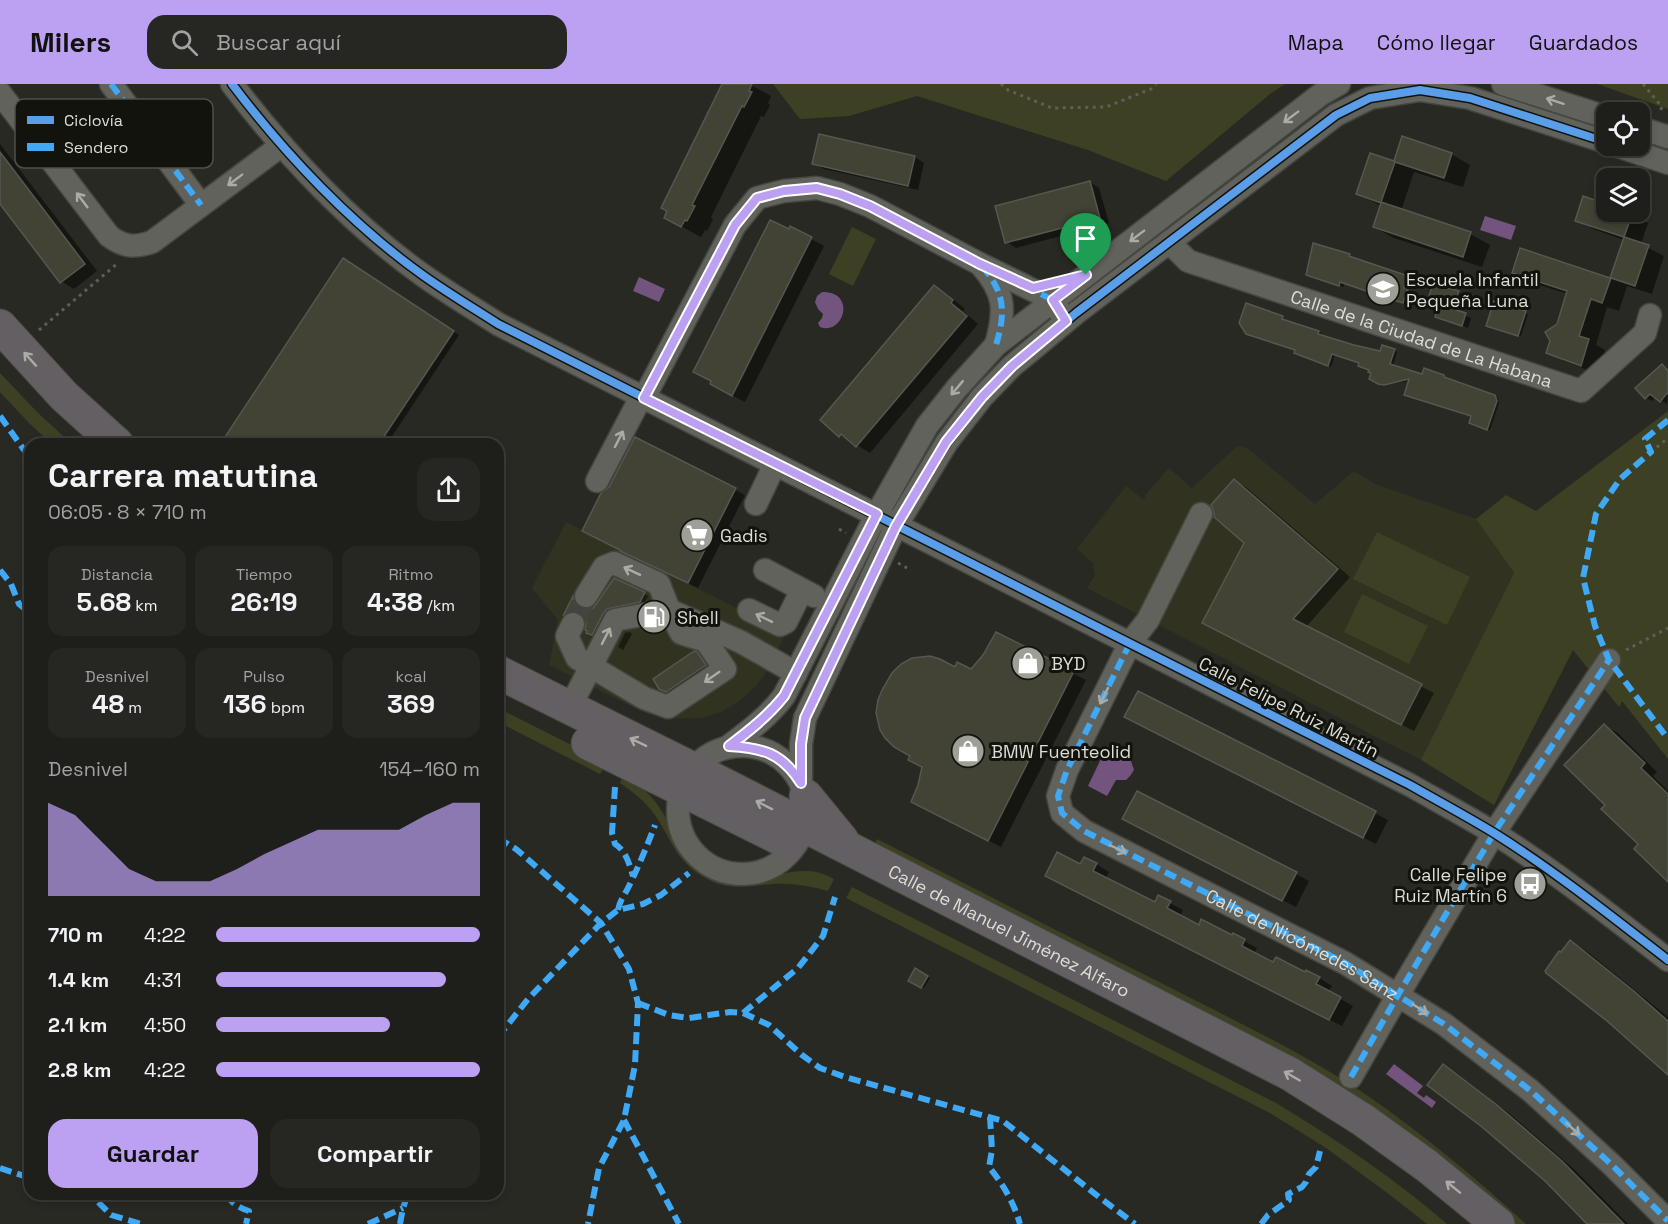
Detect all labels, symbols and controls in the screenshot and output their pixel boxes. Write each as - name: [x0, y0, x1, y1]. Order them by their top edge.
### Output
- search box: [147, 15, 567, 69]
- text: Milers: [30, 24, 111, 60]
- icon: search: [168, 26, 201, 59]
- text: Buscar aquí: [216, 28, 341, 56]
- text: Mapa: [1288, 29, 1344, 56]
- text: Cómo llegar: [1377, 29, 1496, 56]
- text: Guardados: [1529, 29, 1638, 56]
- one-way arrow: [1546, 94, 1565, 105]
- legend: [15, 99, 213, 168]
- map controls: [1596, 102, 1650, 222]
- button: locate: [1596, 102, 1650, 156]
- text: Ciclovía: [64, 110, 123, 131]
- one-way arrow: [1284, 111, 1300, 124]
- text: Sendero: [64, 137, 129, 158]
- button: layers: [1596, 168, 1650, 222]
- one-way arrow: [227, 173, 243, 186]
- one-way arrow: [75, 192, 88, 208]
- pin: [1060, 213, 1111, 275]
- icon: arrive: [1069, 222, 1102, 255]
- one-way arrow: [1129, 229, 1145, 242]
- place label: Escuela Infantil Pequeña Luna: [1406, 268, 1539, 312]
- school or university icon: Escuela Infantil Pequeña Luna: [1365, 271, 1401, 307]
- street label: Calle de la Ciudad de La Habana: [1288, 284, 1556, 392]
- one-way arrow: [23, 352, 37, 367]
- one-way arrow: [951, 380, 964, 396]
- one-way arrow: [613, 431, 625, 448]
- text: Carrera matutina: [48, 455, 318, 497]
- button: share: [417, 458, 480, 521]
- text: 06:05 · 8 × 710 m: [48, 499, 207, 525]
- supermarket icon: Gadis: [679, 517, 715, 553]
- place label: Gadis: [720, 524, 767, 547]
- text: Distancia: [81, 564, 153, 585]
- text: Tiempo: [236, 564, 292, 585]
- text: Ritmo: [388, 564, 434, 585]
- one-way arrow: [623, 564, 641, 576]
- text: 5.68: [76, 585, 131, 619]
- text: 26:19: [230, 585, 298, 619]
- text: 4:38: [367, 585, 423, 619]
- text: km: [131, 595, 158, 616]
- text: /km: [423, 595, 455, 616]
- fuel station icon: Shell: [636, 599, 672, 635]
- place label: Shell: [677, 606, 719, 629]
- one-way arrow: [756, 611, 774, 623]
- one-way arrow: [601, 628, 612, 646]
- shop icon: BYD: [1010, 645, 1046, 681]
- place label: BYD: [1051, 652, 1086, 675]
- street label: Calle Felipe Ruiz Martín: [1195, 652, 1383, 762]
- text: Desnivel: [85, 666, 149, 687]
- text: Pulso: [243, 666, 285, 687]
- text: kcal: [396, 666, 426, 687]
- one-way arrow: [705, 671, 721, 683]
- one-way arrow: [1098, 686, 1109, 704]
- text: 48: [92, 687, 124, 721]
- text: 136: [223, 687, 267, 721]
- text: 369: [387, 687, 435, 721]
- text: m: [124, 697, 142, 718]
- text: bpm: [267, 697, 305, 718]
- shop icon: BMW Fuenteolid: [950, 733, 986, 769]
- one-way arrow: [630, 736, 648, 748]
- place label: BMW Fuenteolid: [991, 740, 1131, 763]
- text: Desnivel: [48, 756, 128, 782]
- text: 154–160 m: [379, 756, 480, 782]
- one-way arrow: [755, 799, 773, 811]
- one-way arrow: [1109, 843, 1127, 855]
- street label: Calle de Manuel Jiménez Alfaro: [885, 859, 1134, 1002]
- place label: Calle Felipe Ruiz Martín 6: [1394, 863, 1507, 907]
- bus stop icon: Calle Felipe Ruiz Martín 6: [1512, 866, 1548, 902]
- street label: Calle de Nicómedes Sanz: [1202, 883, 1403, 1005]
- text: 710 m: [48, 922, 103, 948]
- text: 4:22: [144, 922, 186, 948]
- text: 1.4 km: [48, 967, 109, 993]
- text: 4:31: [144, 967, 182, 993]
- one-way arrow: [1411, 1003, 1428, 1015]
- text: 2.1 km: [48, 1012, 107, 1038]
- text: 4:50: [144, 1012, 186, 1038]
- text: 2.8 km: [48, 1057, 111, 1083]
- text: 4:22: [144, 1057, 186, 1083]
- one-way arrow: [1284, 1070, 1301, 1082]
- button: Guardar: [48, 1119, 258, 1188]
- button: Compartir: [270, 1119, 480, 1188]
- one-way arrow: [1565, 1122, 1580, 1136]
- one-way arrow: [1445, 1181, 1461, 1194]

